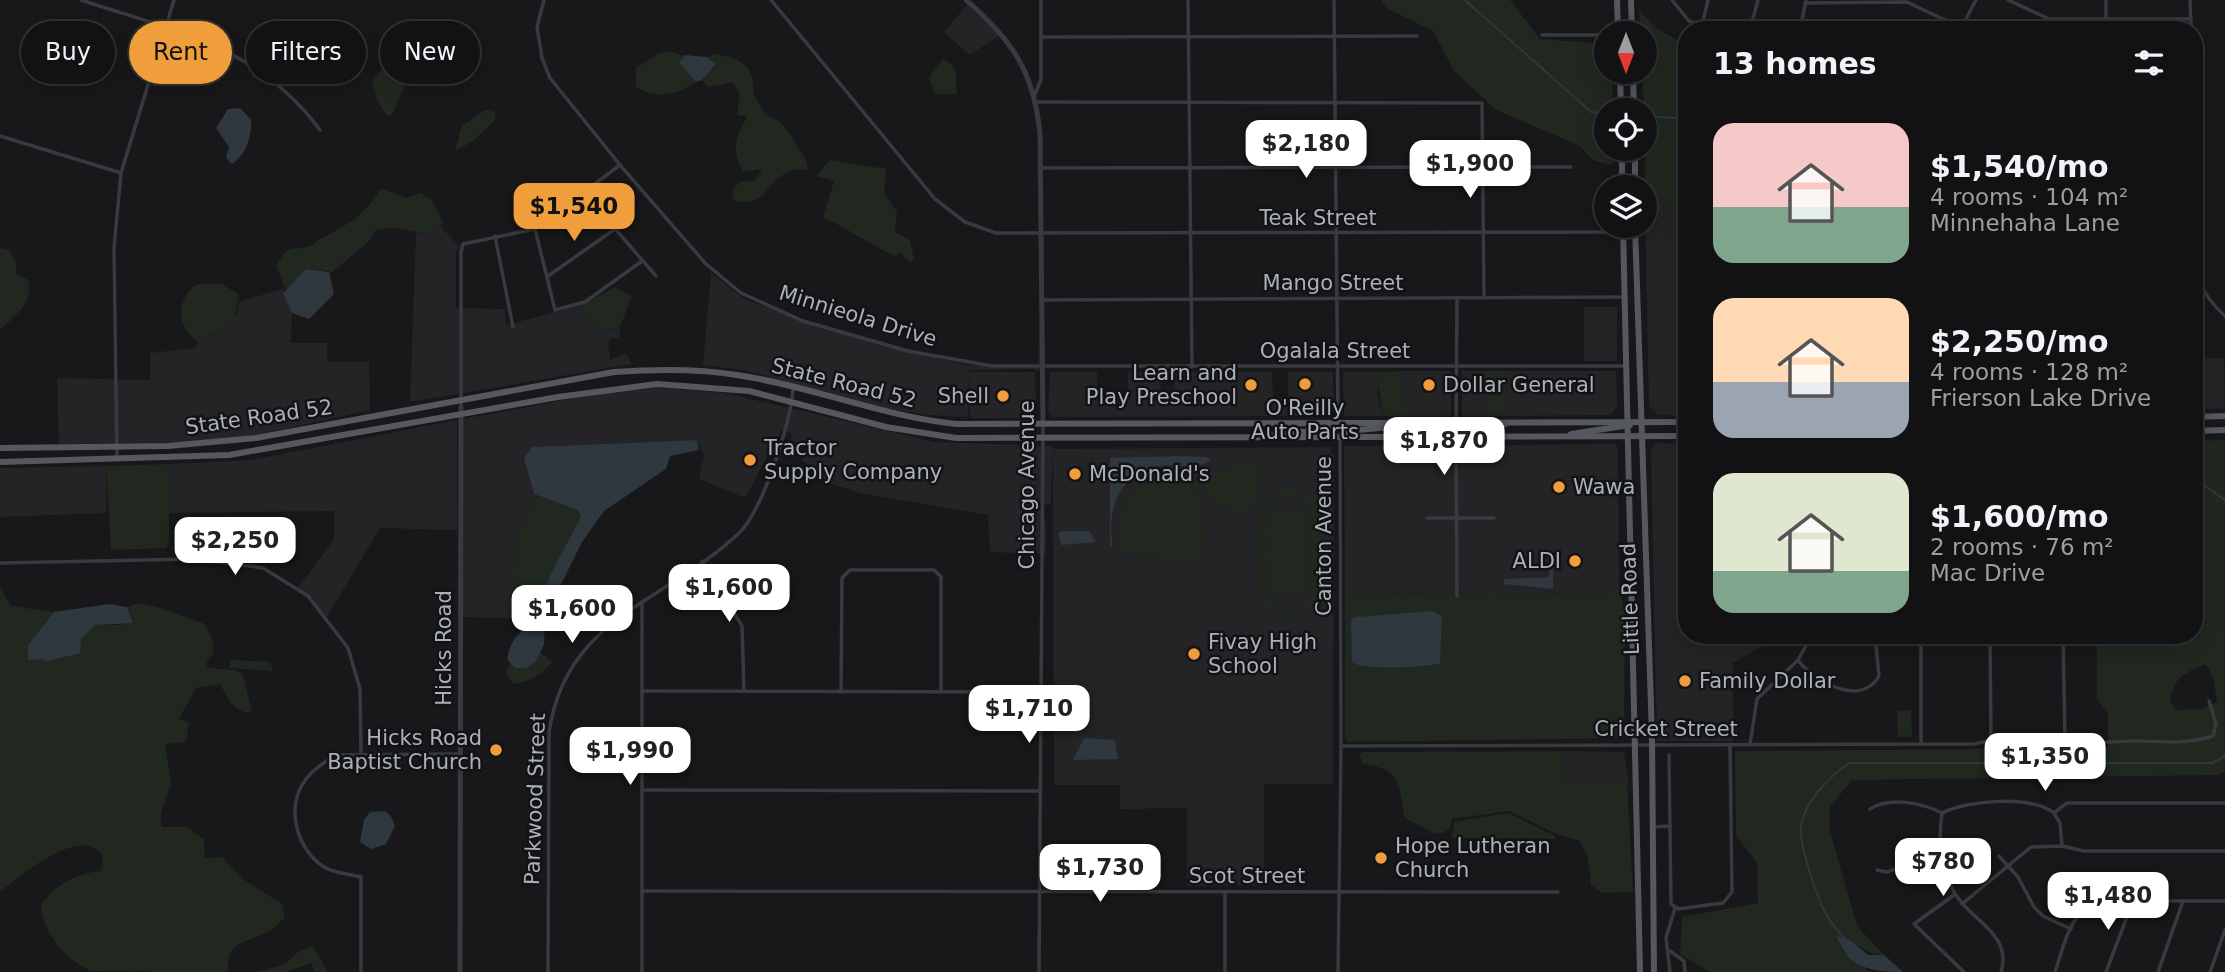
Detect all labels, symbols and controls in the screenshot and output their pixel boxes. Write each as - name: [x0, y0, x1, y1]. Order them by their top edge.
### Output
- chip: Buy: [21, 21, 115, 84]
- chip: Rent: [129, 21, 232, 84]
- chip: Filters: [246, 21, 366, 84]
- chip: New: [380, 21, 480, 84]
- north arrow: [1594, 21, 1657, 84]
- map controls: [1594, 21, 1657, 238]
- icon: filters: [2130, 44, 2168, 82]
- text: 13 homes: [1713, 46, 1877, 81]
- button: locate: [1594, 98, 1657, 161]
- pin: $2,180: [1249, 120, 1363, 180]
- text: $2,180: [1262, 130, 1350, 156]
- pin: $1,900: [1413, 140, 1527, 200]
- text: $1,540/mo: [1930, 149, 2109, 184]
- text: $1,900: [1426, 150, 1514, 176]
- icon: home: [1769, 151, 1853, 235]
- button: layers: [1594, 175, 1657, 238]
- pin: $1,540: [517, 184, 631, 243]
- text: 4 rooms · 104 m²: [1930, 184, 2128, 210]
- text: $1,540: [530, 193, 618, 219]
- street label: Teak Street: [1258, 206, 1377, 230]
- text: Minnehaha Lane: [1930, 210, 2120, 236]
- street label: Mango Street: [1263, 271, 1403, 295]
- street label: Minnieola Drive: [776, 281, 940, 351]
- text: $2,250/mo: [1930, 324, 2109, 359]
- icon: home: [1769, 326, 1853, 410]
- street label: Ogalala Street: [1260, 339, 1410, 363]
- street label: State Road 52: [769, 353, 919, 413]
- text: 4 rooms · 128 m²: [1930, 359, 2128, 385]
- place label: Learn and Play Preschool: [1086, 361, 1237, 409]
- place label: Dollar General: [1443, 373, 1595, 397]
- marker: O'Reilly Auto Parts: [1297, 376, 1313, 392]
- marker: Learn and Play Preschool: [1243, 377, 1259, 393]
- marker: Dollar General: [1421, 377, 1437, 393]
- place label: Shell: [938, 384, 989, 408]
- text: Frierson Lake Drive: [1930, 385, 2151, 411]
- marker: Shell: [995, 388, 1011, 404]
- street label: State Road 52: [184, 395, 334, 439]
- place label: O'Reilly Auto Parts: [1251, 396, 1359, 444]
- street label: Chicago Avenue: [1015, 400, 1039, 570]
- pin: $1,870: [1387, 418, 1501, 477]
- text: $1,870: [1400, 427, 1488, 453]
- place label: Tractor Supply Company: [763, 436, 942, 484]
- marker: Tractor Supply Company: [742, 452, 758, 468]
- street label: Canton Avenue: [1312, 456, 1336, 616]
- place label: McDonald's: [1089, 462, 1210, 486]
- marker: McDonald's: [1067, 466, 1083, 482]
- place label: Wawa: [1573, 475, 1635, 499]
- marker: Wawa: [1551, 479, 1567, 495]
- text: $1,600/mo: [1930, 499, 2109, 534]
- icon: home: [1769, 501, 1853, 585]
- pin: $2,250: [178, 518, 292, 577]
- text: $2,250: [191, 527, 279, 553]
- text: 2 rooms · 76 m²: [1930, 534, 2114, 560]
- street label: Little Road: [1616, 543, 1644, 655]
- place label: ALDI: [1513, 549, 1561, 573]
- marker: ALDI: [1567, 553, 1583, 569]
- text: Mac Drive: [1930, 560, 2045, 586]
- pin: $1,600: [672, 564, 786, 624]
- text: $1,600: [685, 574, 773, 600]
- pin: $1,600: [515, 586, 629, 645]
- street label: Hicks Road: [432, 590, 456, 706]
- text: $1,600: [528, 595, 616, 621]
- place label: Fivay High School: [1208, 630, 1317, 678]
- marker: Fivay High School: [1186, 646, 1202, 662]
- place label: Family Dollar: [1699, 669, 1836, 693]
- marker: Family Dollar: [1677, 673, 1693, 689]
- pin: $1,710: [972, 686, 1086, 745]
- text: $1,710: [985, 695, 1073, 721]
- street label: Parkwood Street: [520, 713, 550, 885]
- street label: Cricket Street: [1594, 717, 1738, 741]
- place label: Hicks Road Baptist Church: [327, 726, 482, 774]
- pin: $1,990: [573, 728, 687, 787]
- pin: $1,350: [1988, 734, 2102, 793]
- text: $1,990: [586, 737, 674, 763]
- marker: Hicks Road Baptist Church: [488, 742, 504, 758]
- text: $1,350: [2001, 743, 2089, 769]
- place label: Hope Lutheran Church: [1395, 834, 1550, 882]
- pin: $780: [1902, 838, 1984, 898]
- pin: $1,730: [1043, 844, 1157, 904]
- text: $780: [1911, 848, 1975, 874]
- marker: Hope Lutheran Church: [1373, 850, 1389, 866]
- text: $1,730: [1056, 854, 1144, 880]
- street label: Scot Street: [1189, 864, 1305, 888]
- pin: $1,480: [2051, 872, 2165, 932]
- text: $1,480: [2064, 882, 2152, 908]

